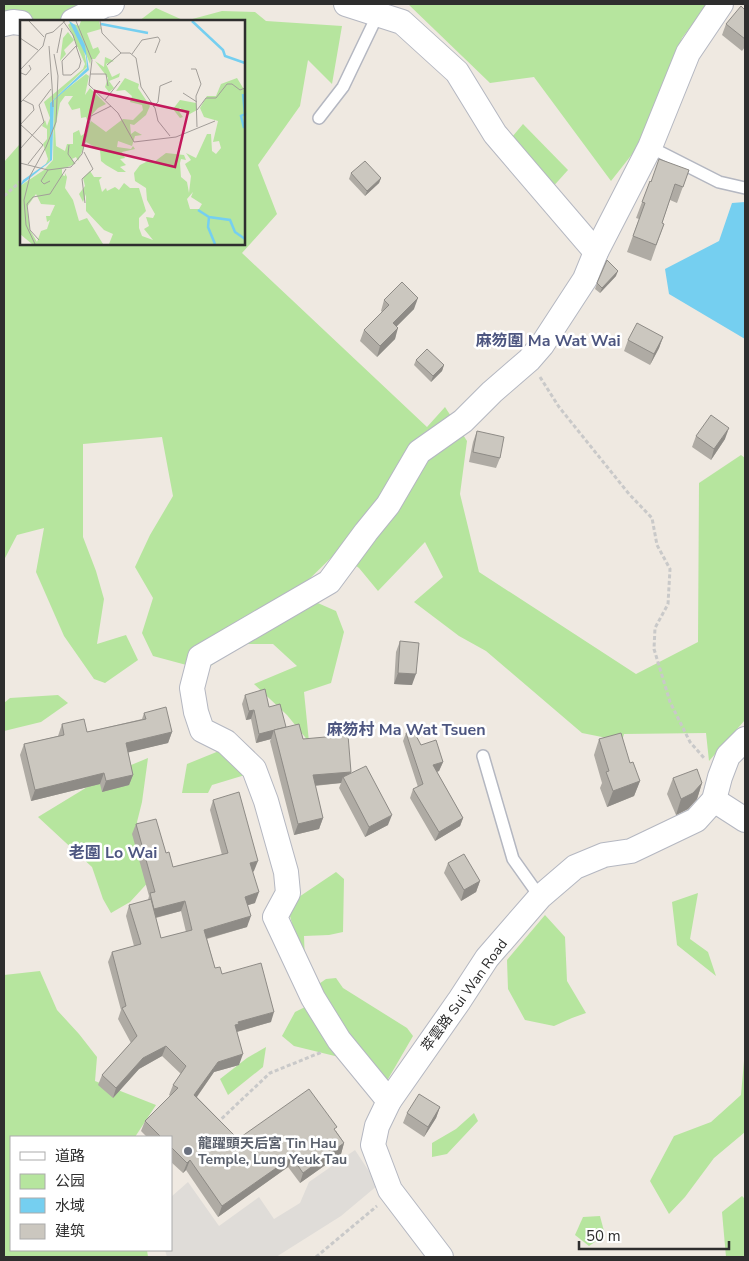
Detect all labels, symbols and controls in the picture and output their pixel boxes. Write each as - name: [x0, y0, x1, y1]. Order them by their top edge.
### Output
- inset map: [20, 20, 245, 245]
- district label: 麻笏圍 Ma Wat Wai: [475, 330, 621, 352]
- district label: 麻笏村 Ma Wat Tsuen: [326, 719, 486, 741]
- district label: 老圍 Lo Wai: [69, 842, 157, 864]
- street label: 萃雲路 Sui Wan Road: [417, 935, 512, 1056]
- place label: 龍躍頭天后宮 Tin Hau Temple, Lung Yeuk Tau: [198, 1134, 347, 1169]
- legend: [10, 1136, 172, 1251]
- marker: 龍躍頭天后宮 Tin Hau Temple, Lung Yeuk Tau: [182, 1145, 194, 1157]
- text: 道路: [55, 1146, 85, 1166]
- text: 公园: [55, 1171, 85, 1191]
- text: 水域: [55, 1196, 85, 1216]
- scale bar: [579, 1218, 729, 1250]
- text: 建筑: [55, 1221, 85, 1241]
- text: 50 m: [586, 1226, 621, 1246]

